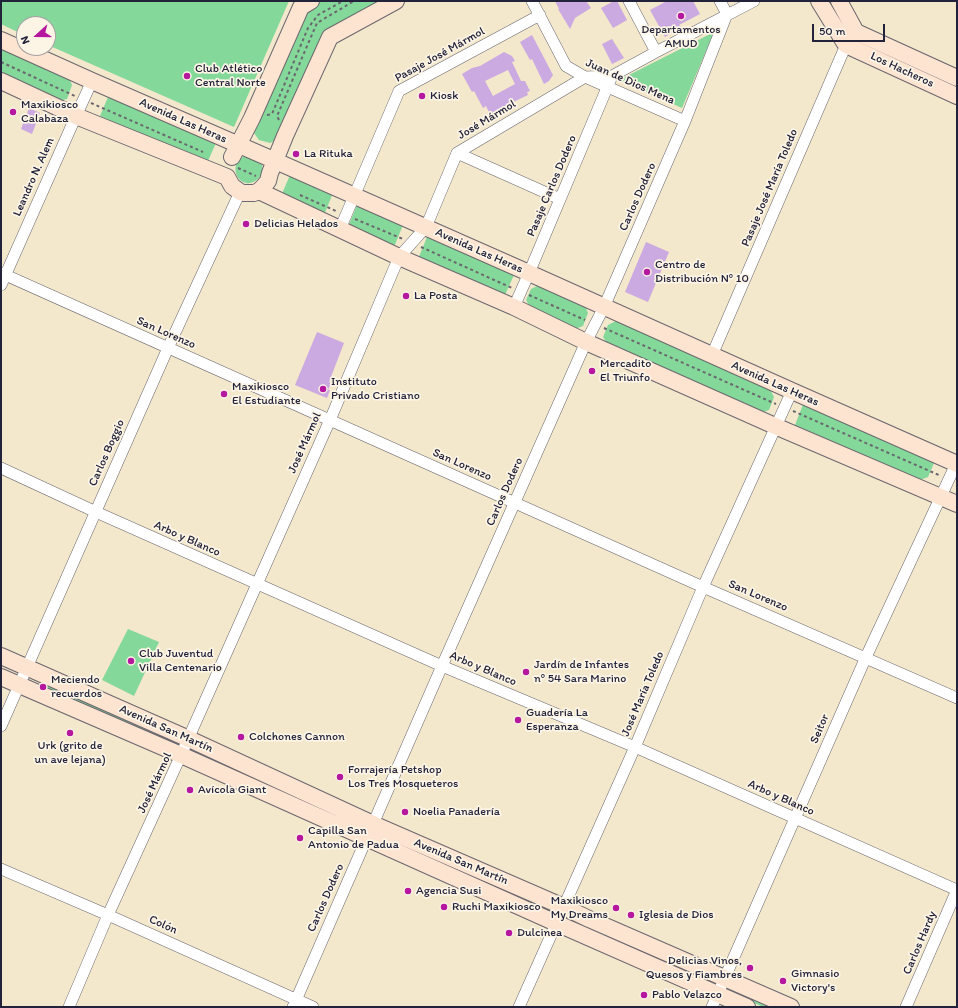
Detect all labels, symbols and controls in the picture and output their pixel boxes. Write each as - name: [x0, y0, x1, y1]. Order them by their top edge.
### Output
- marker: Departamentos AMUD: [676, 11, 686, 21]
- north arrow: [16, 16, 56, 56]
- scale bar: [814, 16, 887, 42]
- place label: Departamentos AMUD: [641, 23, 721, 51]
- street label: Pasaje José Mármol: [393, 24, 487, 86]
- text: 50 m: [819, 24, 845, 38]
- text: N: [18, 34, 33, 46]
- street label: Los Hacheros: [868, 49, 936, 91]
- street label: Juan de Dios Mena: [583, 56, 677, 108]
- place label: Club Atlético Central Norte: [195, 62, 266, 90]
- marker: Club Atlético Central Norte: [182, 71, 192, 81]
- place label: Kiosk: [430, 89, 458, 103]
- marker: Kiosk: [417, 91, 427, 101]
- street label: Avenida Las Heras: [137, 95, 229, 147]
- street label: José Mármol: [455, 97, 519, 143]
- place label: Maxikiosco Calabaza: [21, 98, 78, 126]
- marker: Maxikiosco Calabaza: [8, 107, 18, 117]
- street label: Pasaje José María Toledo: [739, 127, 801, 249]
- street label: Pasaje Carlos Dodero: [524, 133, 580, 239]
- street label: Leandro N. Alem: [10, 135, 58, 219]
- place label: La Rituka: [304, 147, 353, 161]
- marker: La Rituka: [291, 149, 301, 159]
- street label: Carlos Dodero: [617, 161, 659, 233]
- place label: Delicias Helados: [254, 217, 338, 231]
- marker: Delicias Helados: [241, 219, 251, 229]
- street label: Avenida Las Heras: [433, 225, 525, 277]
- place label: Centro de Distribución Nº 10: [655, 258, 749, 286]
- marker: Centro de Distribución Nº 10: [642, 267, 652, 277]
- place label: La Posta: [414, 289, 457, 303]
- marker: La Posta: [401, 291, 411, 301]
- street label: San Lorenzo: [134, 314, 198, 352]
- place label: Mercadito El Triunfo: [600, 357, 652, 385]
- street label: Avenida Las Heras: [729, 358, 821, 410]
- marker: Mercadito El Triunfo: [587, 366, 597, 376]
- place label: Instituto Privado Cristiano: [331, 375, 420, 403]
- place label: Maxikiosco El Estudiante: [232, 380, 301, 408]
- marker: Instituto Privado Cristiano: [318, 384, 328, 394]
- marker: Maxikiosco El Estudiante: [219, 389, 229, 399]
- street label: José Mármol: [285, 410, 325, 476]
- street label: Carlos Boggio: [86, 417, 128, 489]
- street label: San Lorenzo: [430, 446, 494, 484]
- street label: Carlos Dodero: [484, 456, 526, 528]
- street label: Arbo y Blanco: [151, 518, 223, 560]
- street label: San Lorenzo: [726, 577, 790, 615]
- place label: Club Juventud Villa Centenario: [139, 647, 222, 675]
- street label: Arbo y Blanco: [447, 648, 519, 690]
- street label: José María Toledo: [619, 649, 667, 739]
- marker: Club Juventud Villa Centenario: [126, 656, 136, 666]
- place label: Jardín de Infantes nº 54 Sara Marino: [534, 658, 629, 686]
- marker: Jardín de Infantes nº 54 Sara Marino: [521, 667, 531, 677]
- place label: Meciendo recuerdos: [51, 673, 102, 701]
- marker: Meciendo recuerdos: [38, 682, 48, 692]
- street label: Avenida San Martín: [117, 702, 215, 756]
- place label: Guadería La Esperanza: [526, 706, 588, 734]
- street label: Seitor: [807, 712, 833, 746]
- marker: Guadería La Esperanza: [513, 715, 523, 725]
- marker: Urk (grito de un ave lejana): [65, 728, 75, 738]
- place label: Colchones Cannon: [249, 730, 345, 744]
- marker: Colchones Cannon: [236, 732, 246, 742]
- place label: Urk (grito de un ave lejana): [34, 739, 106, 767]
- street label: José Mármol: [135, 750, 175, 816]
- place label: Forrajería Petshop Los Tres Mosqueteros: [348, 763, 458, 791]
- marker: Forrajería Petshop Los Tres Mosqueteros: [335, 772, 345, 782]
- street label: Arbo y Blanco: [745, 777, 817, 819]
- place label: Avícola Giant: [198, 783, 266, 797]
- marker: Avícola Giant: [185, 785, 195, 795]
- place label: Noelia Panadería: [413, 805, 500, 819]
- marker: Noelia Panadería: [400, 807, 410, 817]
- place label: Capilla San Antonio de Padua: [308, 824, 399, 852]
- marker: Capilla San Antonio de Padua: [295, 833, 305, 843]
- street label: Avenida San Martín: [412, 836, 510, 888]
- street label: Carlos Dodero: [305, 862, 347, 934]
- place label: Agencia Susi: [416, 884, 481, 898]
- marker: Agencia Susi: [403, 886, 413, 896]
- place label: Maxikiosco My Dreams: [551, 894, 608, 922]
- place label: Ruchi Maxikiosco: [452, 900, 541, 914]
- marker: Ruchi Maxikiosco: [439, 902, 449, 912]
- marker: Maxikiosco My Dreams: [611, 903, 621, 913]
- place label: Iglesia de Dios: [639, 908, 714, 922]
- street label: Carlos Hardy: [900, 909, 940, 977]
- marker: Iglesia de Dios: [626, 910, 636, 920]
- street label: Colón: [146, 912, 180, 938]
- place label: Dulcinea: [517, 926, 562, 940]
- marker: Dulcinea: [504, 928, 514, 938]
- place label: Delicias Vinos, Quesos y Fiambres: [646, 954, 742, 982]
- marker: Delicias Vinos, Quesos y Fiambres: [745, 963, 755, 973]
- place label: Gimnasio Victory's: [791, 967, 839, 995]
- marker: Gimnasio Victory's: [778, 976, 788, 986]
- place label: Pablo Velazco: [652, 988, 722, 1002]
- marker: Pablo Velazco: [639, 990, 649, 1000]

